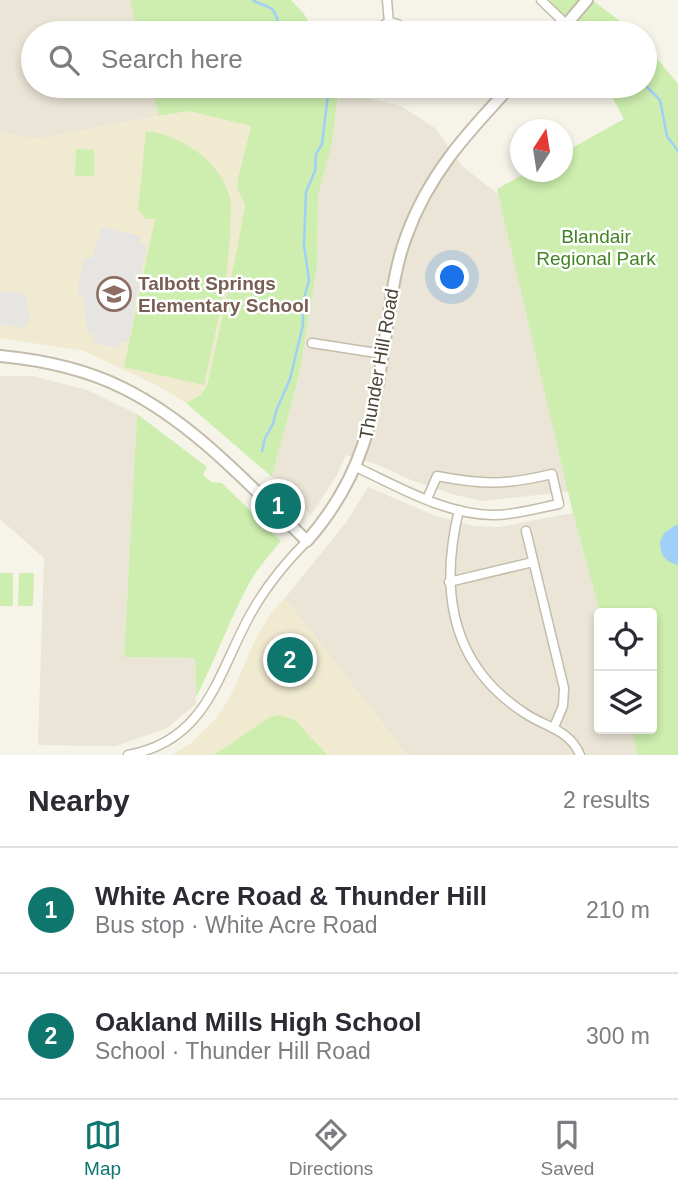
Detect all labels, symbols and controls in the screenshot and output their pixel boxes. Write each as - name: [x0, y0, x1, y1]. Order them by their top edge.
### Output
- search box: [21, 21, 657, 98]
- icon: search: [45, 41, 83, 79]
- text: Search here: [101, 44, 243, 74]
- north arrow: [510, 119, 573, 182]
- park label: Blandair Regional Park: [536, 226, 656, 269]
- your location: [435, 260, 469, 294]
- place label: Talbott Springs Elementary School: [138, 273, 309, 316]
- school or university icon: Talbott Springs Elementary School: [95, 275, 133, 313]
- street label: Thunder Hill Road: [355, 287, 403, 441]
- pin: 1: [255, 480, 301, 532]
- map controls: [594, 608, 657, 734]
- button: locate: [594, 608, 657, 671]
- pin: 2: [267, 634, 313, 686]
- button: layers: [594, 671, 657, 734]
- text: Nearby: [28, 784, 130, 817]
- text: 2 results: [563, 787, 650, 813]
- text: White Acre Road & Thunder Hill: [95, 881, 487, 911]
- text: 1: [45, 897, 57, 923]
- text: 210 m: [586, 897, 650, 923]
- text: Bus stop · White Acre Road: [95, 912, 378, 938]
- text: Oakland Mills High School: [95, 1007, 422, 1037]
- text: 2: [45, 1023, 57, 1049]
- text: 300 m: [586, 1023, 650, 1049]
- text: School · Thunder Hill Road: [95, 1038, 371, 1064]
- tab: Map: [84, 1116, 122, 1180]
- tab: Directions: [289, 1116, 373, 1180]
- tab: Saved: [540, 1116, 594, 1180]

